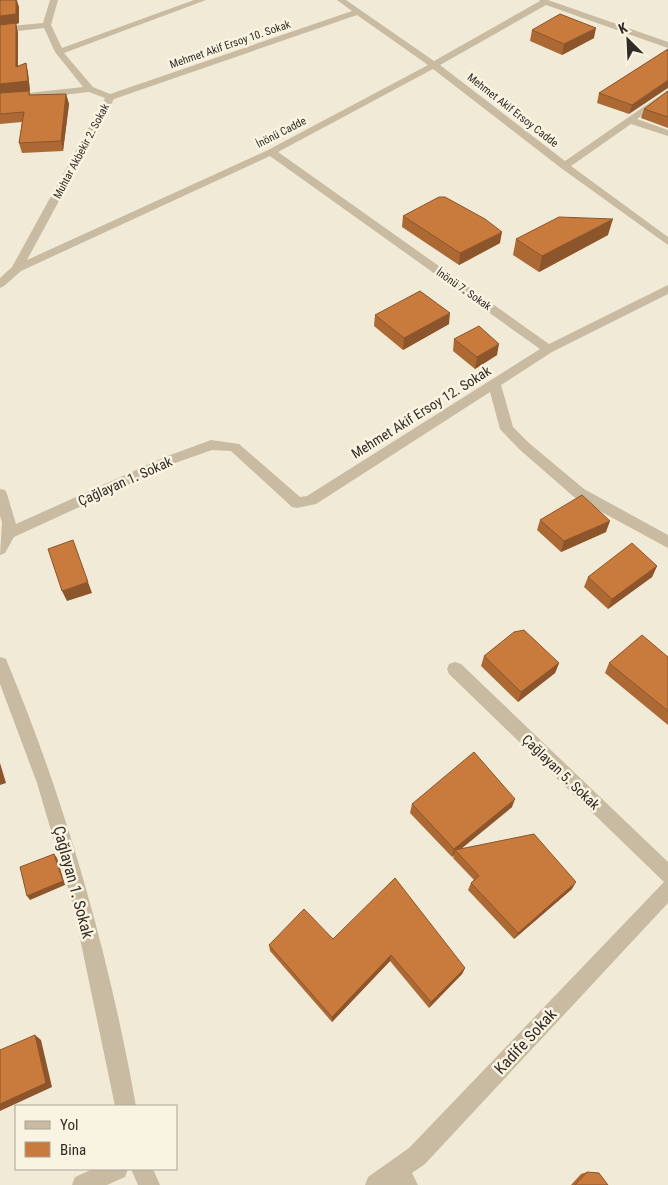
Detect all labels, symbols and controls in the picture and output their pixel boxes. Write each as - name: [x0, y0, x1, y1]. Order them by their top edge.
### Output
- north arrow: [603, 15, 653, 65]
- street label: Mehmet Akif Ersoy 10. Sokak: [168, 18, 292, 71]
- text: K: [616, 19, 630, 37]
- street label: Mehmet Akif Ersoy Cadde: [465, 71, 561, 150]
- street label: Muhtar Akbekir 2. Sokak: [51, 101, 112, 201]
- street label: İnönü Cadde: [254, 114, 308, 151]
- street label: İnönü 7. Sokak: [434, 266, 494, 313]
- street label: Mehmet Akif Ersoy 12. Sokak: [348, 362, 494, 462]
- street label: Çağlayan 1. Sokak: [76, 453, 175, 509]
- street label: Çağlayan 5. Sokak: [519, 731, 603, 813]
- street label: Çağlayan 1. Sokak: [49, 824, 98, 941]
- street label: Kadife Sokak: [490, 1004, 561, 1078]
- legend: [15, 1105, 178, 1170]
- text: Yol: [60, 1116, 78, 1134]
- text: Bina: [60, 1141, 86, 1159]

